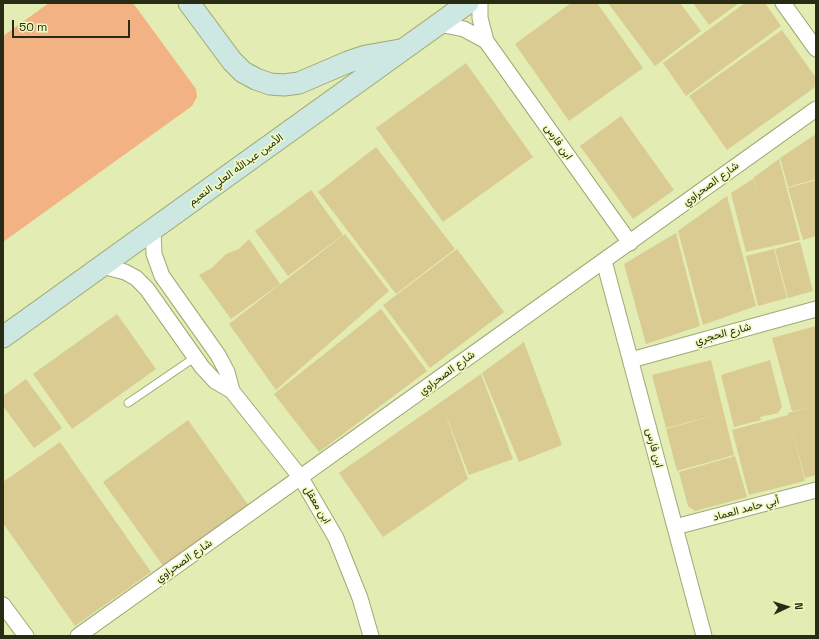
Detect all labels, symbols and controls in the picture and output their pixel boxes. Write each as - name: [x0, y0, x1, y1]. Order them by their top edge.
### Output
- scale bar: [14, 12, 132, 38]
- text: 50 m: [19, 19, 47, 35]
- street label: ابن فارس: [541, 122, 575, 162]
- street label: الأمين عبدالله العلي النعيم: [186, 131, 286, 209]
- street label: شارع الصحراوي: [680, 159, 742, 209]
- street label: شارع الحجري: [693, 320, 753, 348]
- street label: شارع الصحراوي: [416, 348, 478, 398]
- street label: ابن فارس: [642, 427, 666, 469]
- street label: ابن معقل: [301, 484, 333, 526]
- street label: أبي حامد العماد: [711, 494, 781, 524]
- street label: شارع الصحراوي: [153, 537, 215, 585]
- north arrow: [767, 587, 807, 627]
- text: N: [792, 602, 806, 610]

